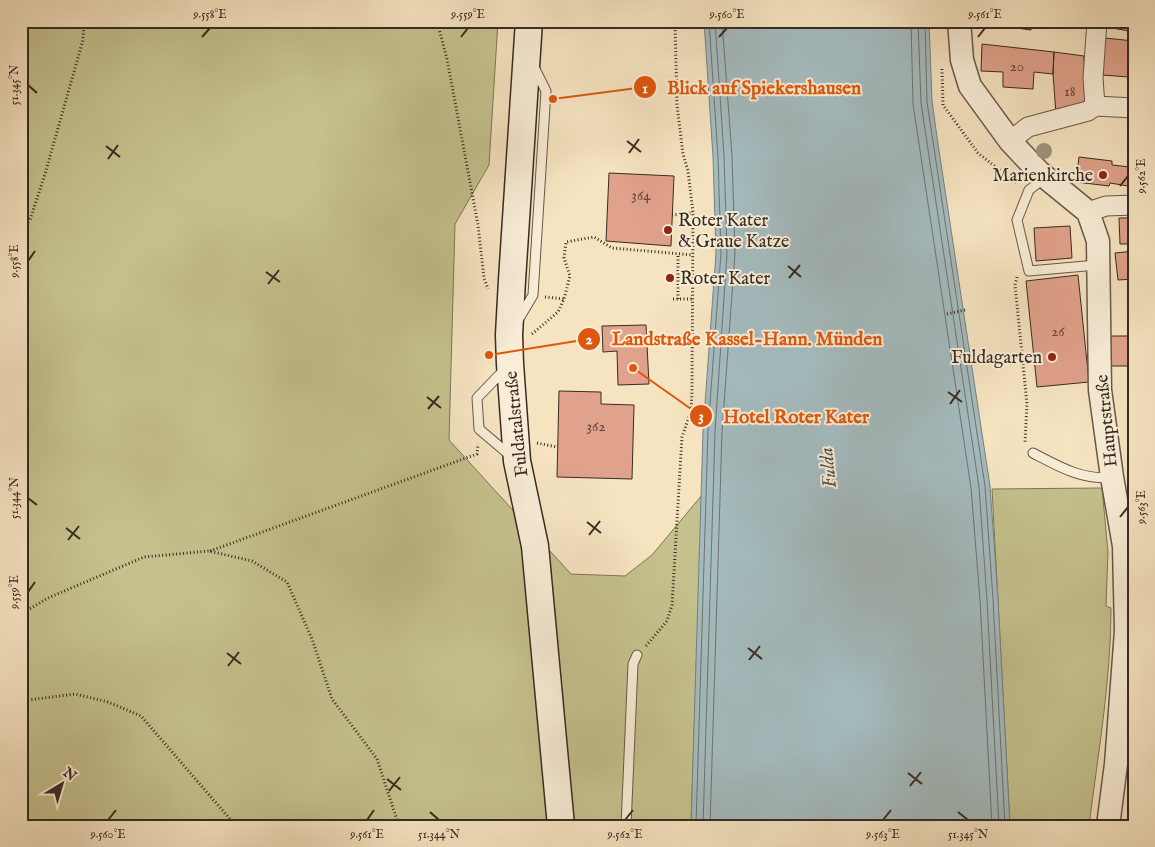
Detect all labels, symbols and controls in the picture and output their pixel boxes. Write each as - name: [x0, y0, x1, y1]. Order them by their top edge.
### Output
- text: 9.558°E: [192, 7, 227, 22]
- text: 9.559°E: [450, 7, 485, 22]
- text: 9.560°E: [708, 7, 745, 22]
- text: 9.561°E: [967, 7, 1002, 22]
- house number: 20: [1010, 57, 1024, 76]
- text: 51.345°N: [7, 64, 22, 105]
- callout: Blick auf Spiekershausen: [632, 70, 871, 104]
- text: Blick auf Spiekershausen: [667, 77, 861, 101]
- text: 1: [642, 79, 648, 98]
- house number: 18: [1064, 82, 1076, 101]
- text: 9.562°E: [1134, 159, 1149, 194]
- place label: Marienkirche: [993, 165, 1093, 188]
- marker: Marienkirche: [1097, 169, 1109, 181]
- house number: 364: [631, 186, 651, 205]
- place label: Roter Kater & Graue Katze: [678, 210, 789, 254]
- marker: Roter Kater & Graue Katze: [662, 224, 674, 236]
- text: 9.558°E: [7, 244, 22, 279]
- place label: Roter Kater: [680, 268, 771, 291]
- marker: Roter Kater: [664, 272, 676, 284]
- callout: Landstraße Kassel-Hann. Münden: [577, 322, 893, 356]
- house number: 26: [1051, 322, 1065, 341]
- text: Landstraße Kassel-Hann. Münden: [612, 328, 882, 352]
- text: 2: [585, 330, 593, 349]
- place label: Fuldagarten: [951, 347, 1042, 370]
- marker: Fuldagarten: [1046, 351, 1058, 363]
- street label: Fuldatalstraße: [501, 370, 534, 478]
- street label: Hauptstraße: [1091, 373, 1124, 468]
- callout: Hotel Roter Kater: [688, 399, 879, 433]
- text: Hotel Roter Kater: [723, 406, 870, 430]
- text: 3: [698, 407, 704, 426]
- house number: 362: [587, 417, 605, 436]
- water label: Fulda: [815, 446, 843, 489]
- text: 51.344°N: [7, 476, 22, 519]
- text: 9.563°E: [1134, 490, 1149, 525]
- text: 9.559°E: [7, 575, 22, 610]
- north arrow: [38, 760, 88, 810]
- text: N: [58, 763, 80, 785]
- text: 9.560°E: [89, 827, 126, 842]
- text: 9.561°E: [349, 827, 384, 842]
- text: 51.344°N: [418, 827, 461, 842]
- text: 9.562°E: [607, 827, 642, 842]
- text: 9.563°E: [865, 827, 900, 842]
- text: 51.345°N: [948, 827, 989, 842]

